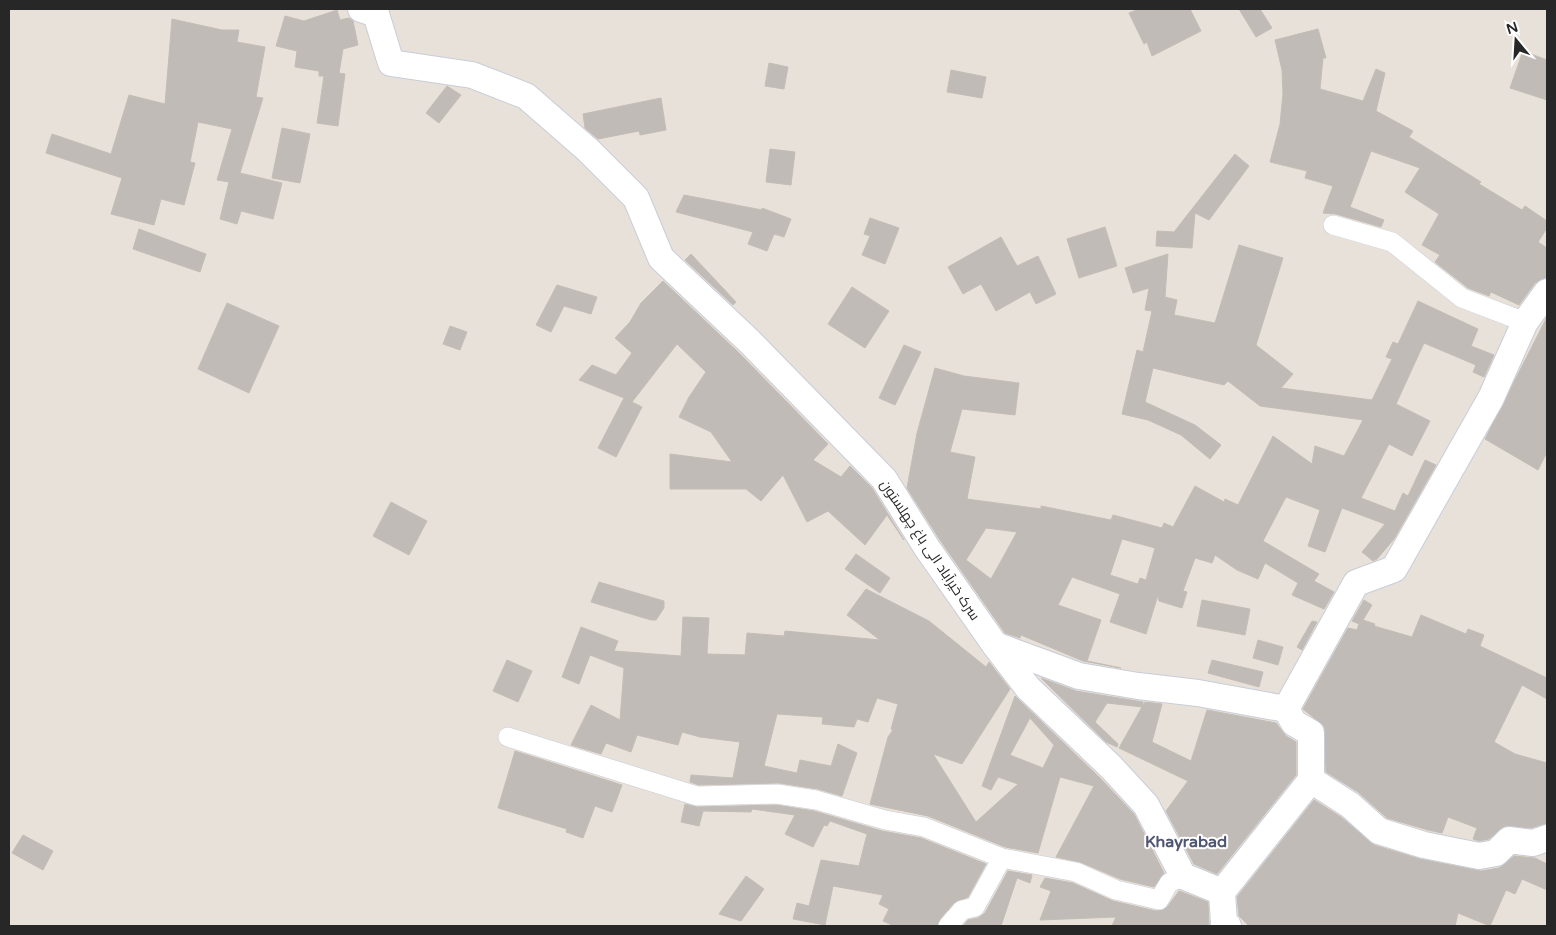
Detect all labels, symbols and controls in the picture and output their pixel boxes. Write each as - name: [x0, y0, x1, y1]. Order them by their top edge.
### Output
- north arrow: [1491, 15, 1541, 65]
- text: N: [1504, 18, 1520, 38]
- street label: سرک خیرآباد الی باغ چهلستون: [876, 476, 983, 624]
- district label: Khayrabad: [1145, 832, 1227, 852]

